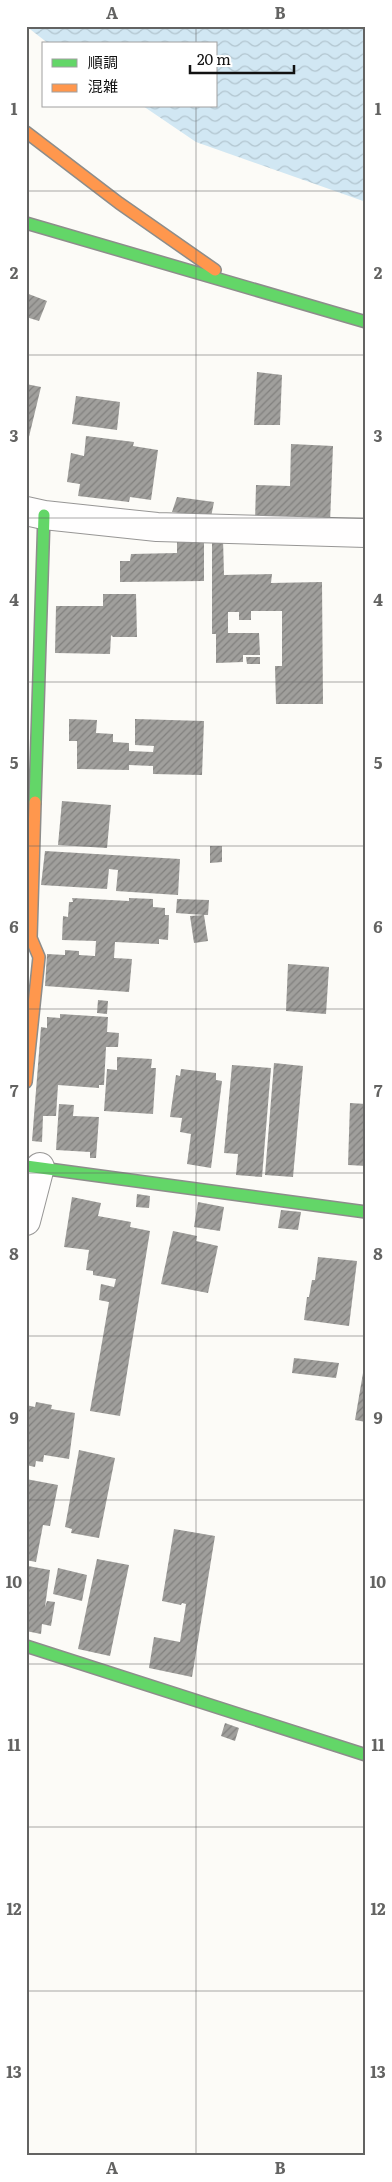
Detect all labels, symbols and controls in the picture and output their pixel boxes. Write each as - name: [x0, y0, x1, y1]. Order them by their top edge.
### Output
- text: A: [106, 0, 118, 24]
- text: B: [274, 0, 286, 24]
- legend: [42, 42, 218, 108]
- scale bar: [190, 42, 293, 74]
- text: 20 m: [197, 47, 231, 70]
- text: 順調: [88, 50, 118, 73]
- text: 混雑: [88, 74, 118, 97]
- text: 1: [11, 96, 18, 120]
- text: 1: [375, 96, 382, 120]
- text: 2: [10, 260, 19, 284]
- text: 2: [374, 260, 383, 284]
- text: 3: [10, 423, 19, 447]
- text: 3: [374, 423, 383, 447]
- text: 4: [9, 587, 19, 611]
- text: 4: [373, 587, 383, 611]
- text: 5: [10, 750, 19, 774]
- text: 5: [374, 750, 383, 774]
- text: 6: [9, 914, 19, 938]
- text: 6: [373, 914, 383, 938]
- text: 7: [10, 1078, 19, 1102]
- text: 7: [374, 1078, 383, 1102]
- text: 8: [9, 1241, 19, 1265]
- text: 8: [373, 1241, 383, 1265]
- text: 9: [9, 1405, 19, 1429]
- text: 9: [373, 1405, 383, 1429]
- text: 10: [6, 1569, 22, 1593]
- text: 10: [370, 1569, 386, 1593]
- text: 11: [7, 1732, 21, 1756]
- text: 11: [371, 1732, 385, 1756]
- text: 12: [6, 1896, 22, 1920]
- text: 12: [370, 1896, 386, 1920]
- text: 13: [6, 2059, 22, 2083]
- text: 13: [370, 2059, 386, 2083]
- text: A: [106, 2155, 118, 2179]
- text: B: [274, 2155, 286, 2179]

